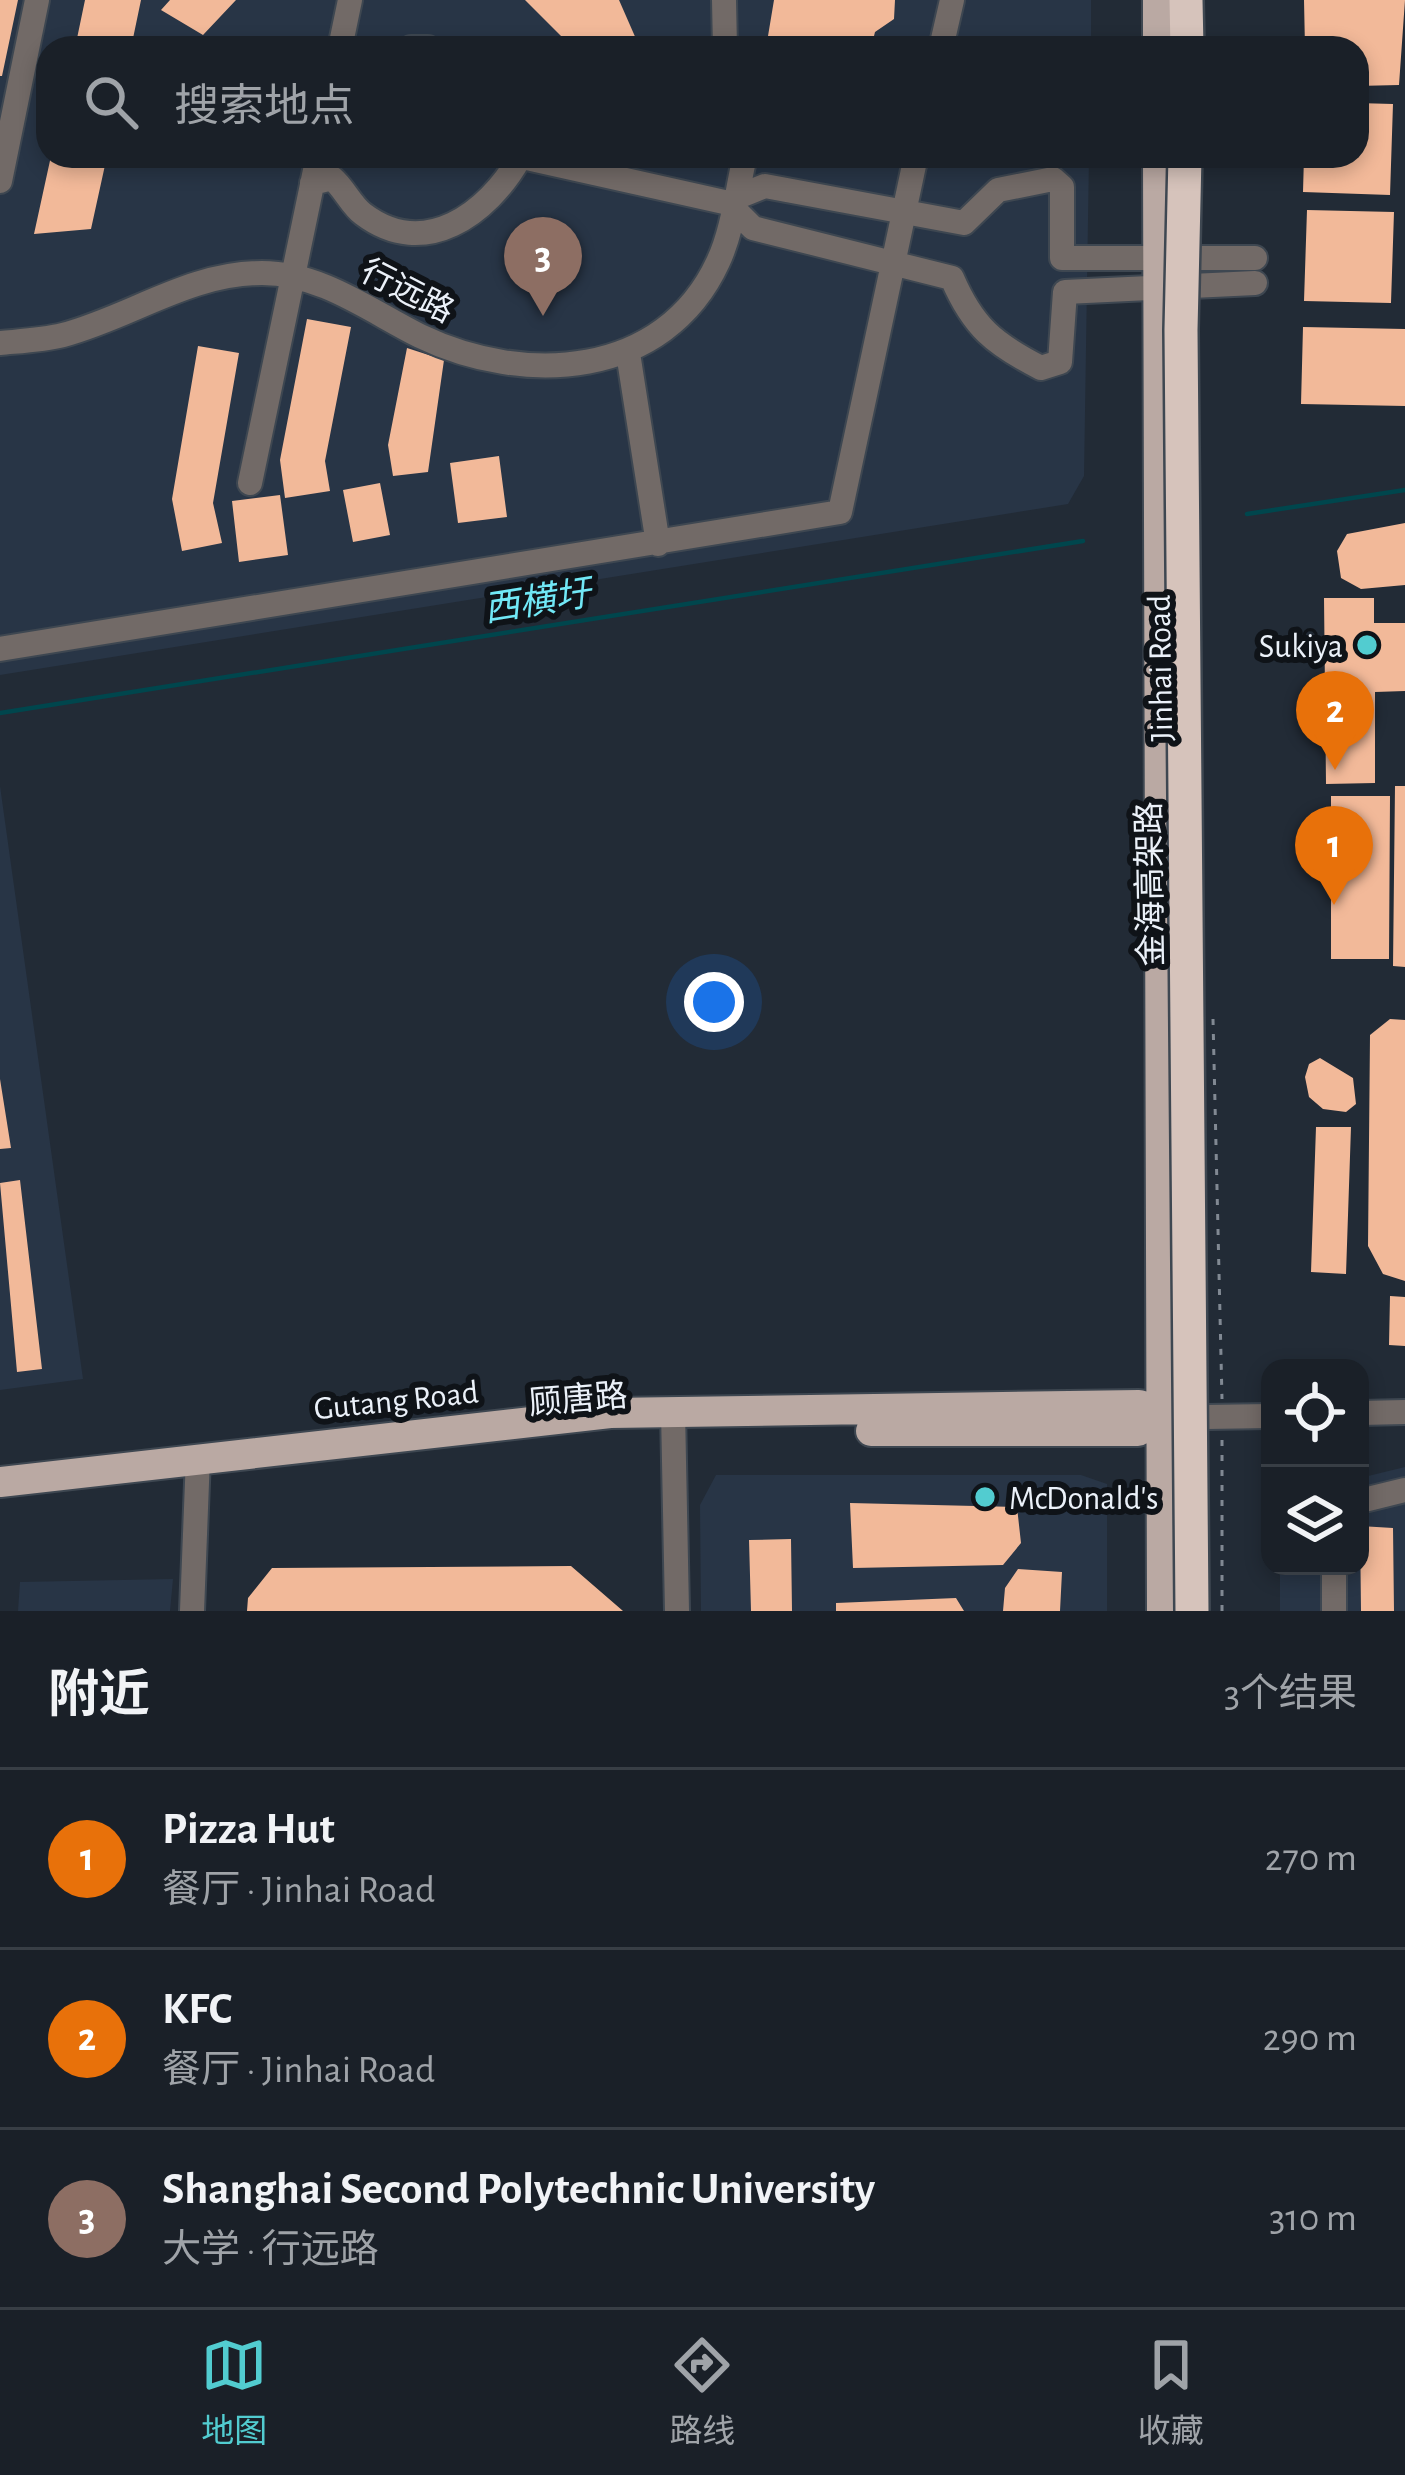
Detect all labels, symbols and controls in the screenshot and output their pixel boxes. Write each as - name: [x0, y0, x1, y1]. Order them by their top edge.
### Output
- search box: [36, 36, 1369, 168]
- icon: search: [78, 69, 144, 135]
- text: 搜索地点: [174, 85, 354, 130]
- pin: 3: [504, 217, 582, 316]
- street label: 行远路: [355, 253, 459, 329]
- water label: 西横圩: [481, 573, 598, 628]
- street label: Jinhai Road: [1144, 594, 1179, 742]
- place label: Sukiya: [1259, 631, 1343, 664]
- marker: Sukiya: [1354, 632, 1380, 658]
- pin: 2: [1296, 671, 1374, 770]
- street label: 金海高架路: [1131, 801, 1169, 967]
- pin: 1: [1295, 806, 1373, 905]
- your location: [684, 972, 744, 1032]
- map controls: [1261, 1359, 1369, 1575]
- button: locate: [1261, 1359, 1369, 1467]
- street label: Gutang Road: [312, 1376, 480, 1427]
- street label: 顾唐路: [527, 1377, 629, 1421]
- button: layers: [1261, 1467, 1369, 1575]
- place label: McDonald's: [1009, 1483, 1158, 1516]
- marker: McDonald's: [972, 1484, 998, 1510]
- text: 附近: [48, 1670, 150, 1721]
- text: 3个结果: [1224, 1675, 1357, 1714]
- text: Pizza Hut: [162, 1807, 335, 1852]
- text: 1: [80, 1839, 94, 1878]
- text: 270 m: [1265, 1839, 1357, 1878]
- text: 餐厅 · Jinhai Road: [162, 1871, 435, 1910]
- text: KFC: [162, 1987, 232, 2032]
- text: 2: [78, 2019, 96, 2058]
- text: 290 m: [1263, 2019, 1357, 2058]
- text: 餐厅 · Jinhai Road: [162, 2051, 435, 2090]
- text: Shanghai Second Polytechnic University: [162, 2167, 875, 2212]
- text: 3: [79, 2199, 95, 2238]
- text: 310 m: [1269, 2199, 1357, 2238]
- text: 大学 · 行远路: [162, 2231, 379, 2270]
- tab: 地图: [201, 2332, 267, 2453]
- tab: 路线: [669, 2332, 735, 2453]
- tab: 收藏: [1138, 2332, 1204, 2453]

